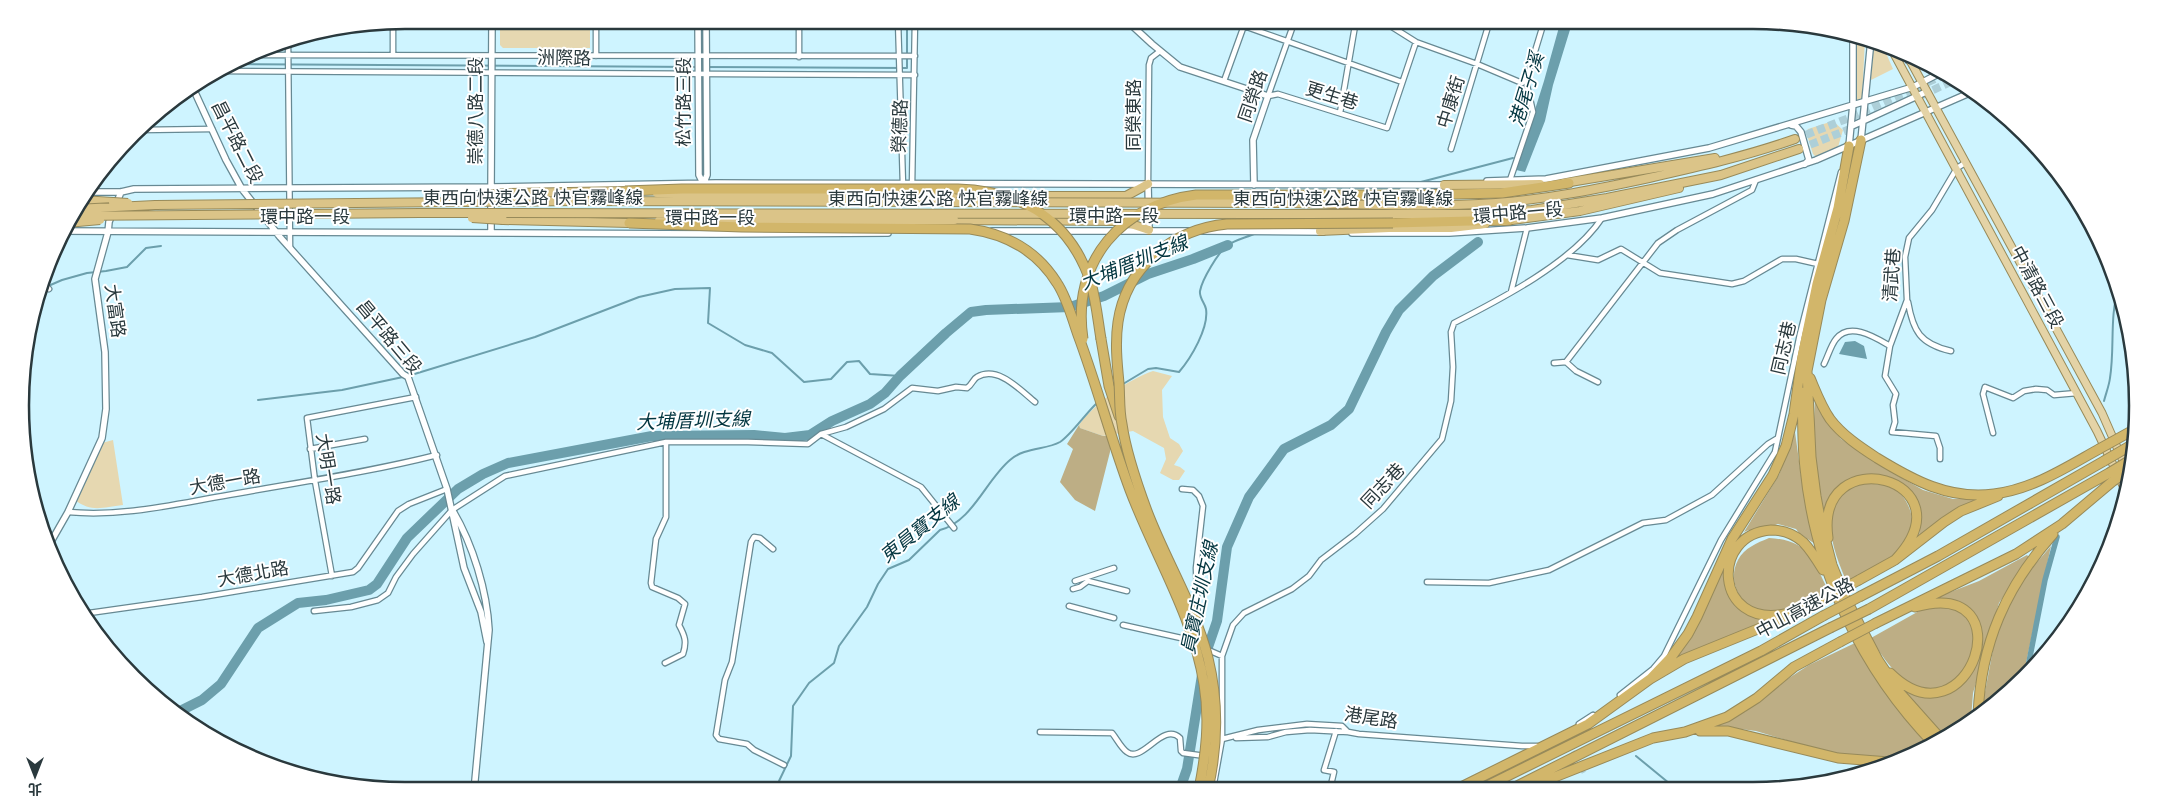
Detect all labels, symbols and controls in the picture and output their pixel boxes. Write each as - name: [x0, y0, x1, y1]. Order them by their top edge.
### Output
- street label: 洲際路: [537, 47, 591, 69]
- water label: 港尾子溪: [1505, 48, 1550, 130]
- street label: 崇德八路二段: [465, 57, 487, 165]
- street label: 松竹路三段: [673, 57, 695, 147]
- street label: 同榮路: [1234, 67, 1272, 125]
- street label: 中康街: [1433, 73, 1469, 131]
- street label: 更生巷: [1303, 78, 1361, 114]
- street label: 同榮東路: [1123, 79, 1145, 151]
- street label: 昌平路二段: [207, 97, 267, 187]
- street label: 榮德路: [888, 99, 912, 153]
- street label: 東西向快速公路 快官霧峰線: [423, 187, 643, 209]
- street label: 東西向快速公路 快官霧峰線: [828, 188, 1048, 210]
- street label: 東西向快速公路 快官霧峰線: [1233, 188, 1453, 210]
- street label: 環中路一段: [1472, 198, 1564, 228]
- street label: 環中路一段: [1069, 205, 1159, 227]
- street label: 環中路一段: [260, 206, 350, 228]
- street label: 環中路一段: [665, 207, 755, 229]
- water label: 大埔厝圳支線: [1077, 231, 1193, 295]
- street label: 中清路三段: [2006, 242, 2068, 332]
- street label: 清武巷: [1879, 247, 1905, 303]
- street label: 大富路: [100, 283, 130, 339]
- street label: 昌平路三段: [352, 295, 426, 379]
- street label: 同志巷: [1767, 319, 1801, 377]
- water label: 大埔厝圳支線: [636, 408, 752, 434]
- street label: 大明一路: [312, 432, 344, 506]
- street label: 同志巷: [1357, 459, 1409, 513]
- street label: 大德一路: [188, 465, 262, 499]
- water label: 東員寶支線: [876, 489, 965, 567]
- water label: 員寶庄圳支線: [1177, 538, 1223, 656]
- street label: 大德北路: [216, 557, 290, 591]
- street label: 中山高速公路: [1752, 573, 1858, 643]
- street label: 港尾路: [1343, 703, 1399, 733]
- north arrow: [10, 751, 60, 801]
- text: 北: [28, 780, 42, 797]

